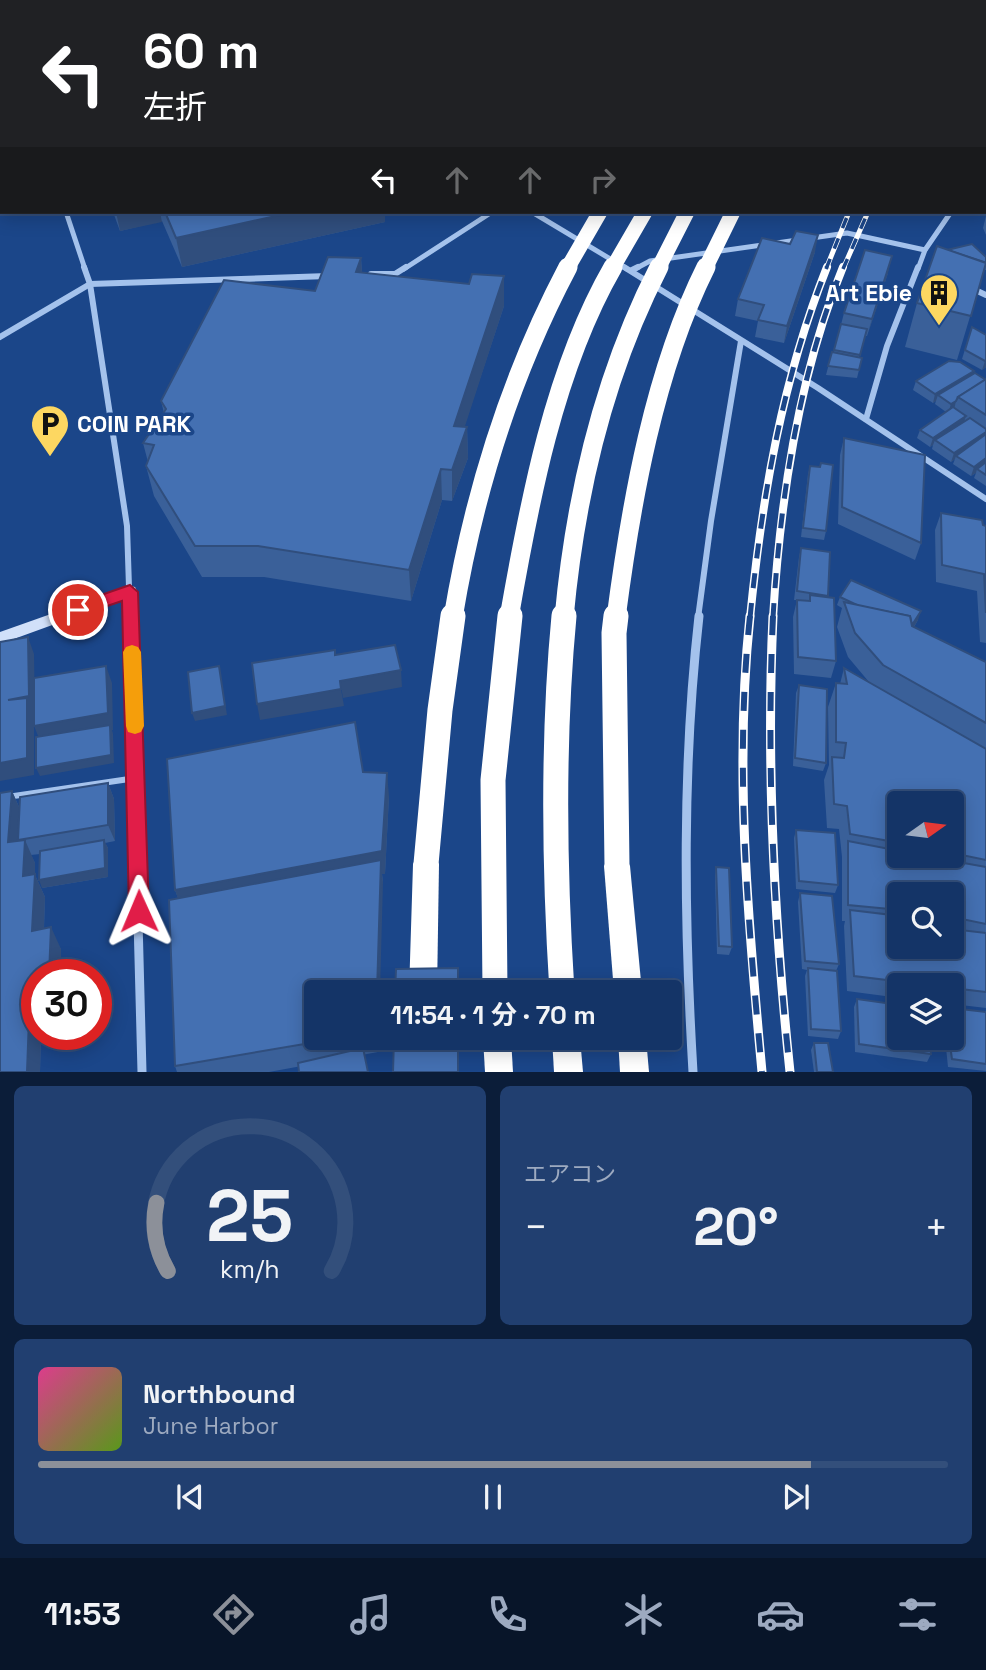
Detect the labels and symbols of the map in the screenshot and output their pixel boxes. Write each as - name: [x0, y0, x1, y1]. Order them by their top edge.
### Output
- building icon: Art Ebie: [918, 272, 960, 327]
- place label: Art Ebie: [825, 278, 912, 308]
- parking icon: COIN PARK: [29, 403, 71, 458]
- place label: COIN PARK: [77, 409, 191, 439]
- pin: [48, 580, 108, 640]
- north arrow: [887, 791, 964, 868]
- position arrow: [102, 874, 176, 948]
- speed limit sign: 30: [21, 959, 112, 1050]

